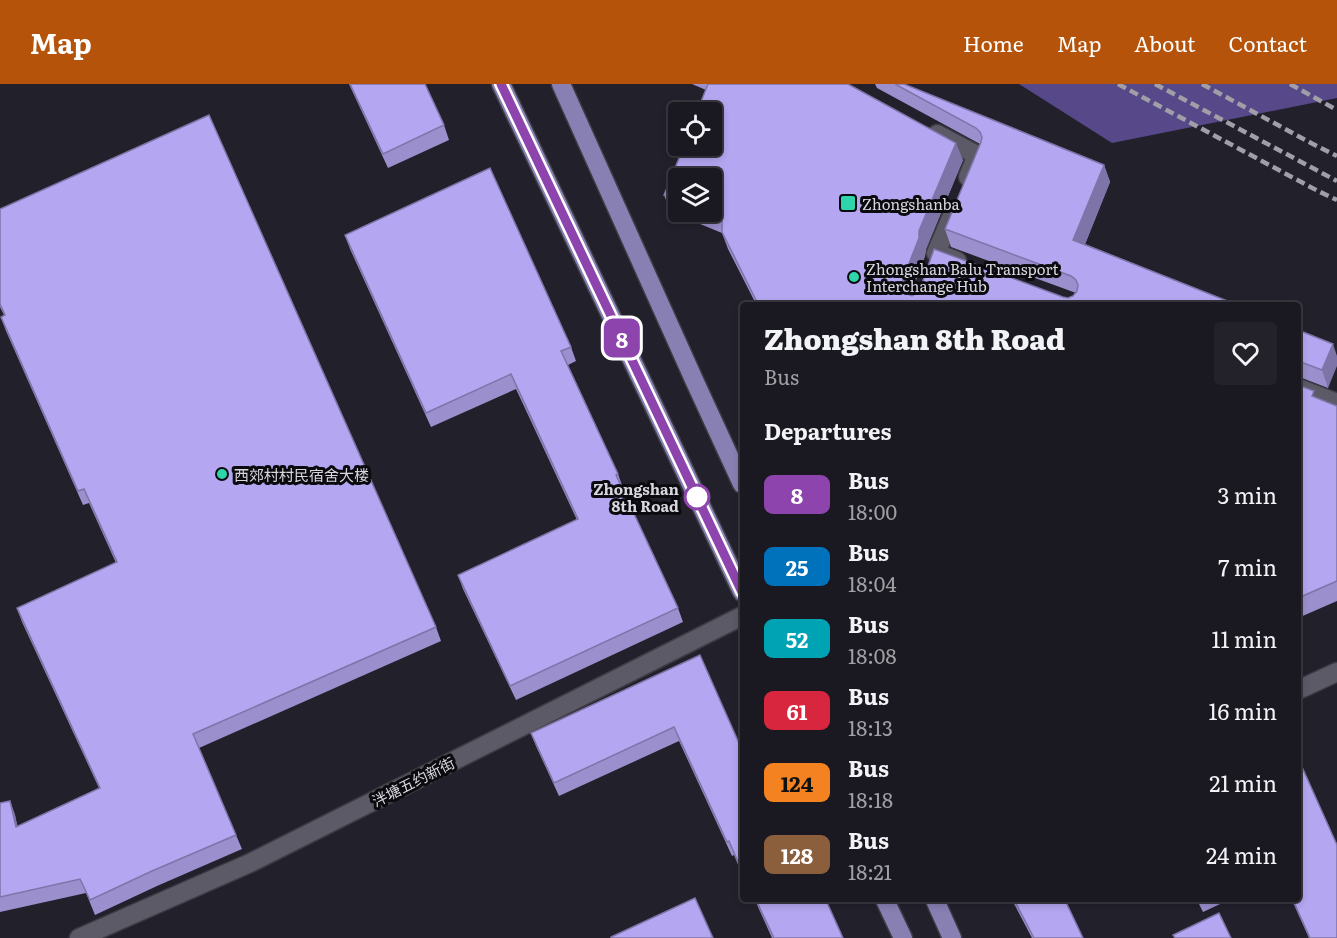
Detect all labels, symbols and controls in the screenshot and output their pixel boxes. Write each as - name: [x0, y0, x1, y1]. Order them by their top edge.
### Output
- text: Map: [30, 21, 92, 63]
- text: Home: [963, 27, 1024, 58]
- text: Map: [1057, 27, 1101, 58]
- text: About: [1134, 27, 1196, 58]
- text: Contact: [1229, 27, 1307, 58]
- map controls: [668, 102, 722, 222]
- button: locate: [668, 102, 722, 156]
- button: layers: [668, 168, 722, 222]
- place label: Zhongshanba: [862, 192, 961, 215]
- marker: Zhongshanba: [839, 194, 857, 212]
- place label: Zhongshan Balu Transport Interchange Hub: [866, 257, 1059, 297]
- marker: Zhongshan Balu Transport Interchange Hub: [847, 270, 861, 284]
- text: Zhongshan 8th Road: [764, 317, 1065, 359]
- line badge: 8: [602, 318, 642, 358]
- button: heart: [1214, 322, 1277, 385]
- text: 8: [616, 323, 628, 354]
- text: Bus: [764, 361, 799, 391]
- text: Departures: [764, 414, 891, 447]
- place label: 西郊村村民宿舍大楼: [234, 463, 369, 486]
- text: Bus: [848, 463, 889, 496]
- marker: 西郊村村民宿舍大楼: [215, 467, 229, 481]
- place label: Zhongshan 8th Road: [593, 477, 680, 517]
- text: 3 min: [1217, 478, 1277, 511]
- text: 8: [791, 479, 803, 510]
- marker: Zhongshan 8th Road: [684, 484, 710, 510]
- text: 18:00: [848, 496, 897, 526]
- text: Bus: [848, 535, 889, 568]
- text: 7 min: [1218, 550, 1277, 583]
- text: 25: [786, 551, 808, 582]
- text: 18:04: [848, 568, 896, 598]
- text: Bus: [848, 607, 889, 640]
- text: 11 min: [1211, 622, 1277, 655]
- text: 52: [786, 623, 808, 654]
- text: 18:08: [848, 640, 896, 670]
- text: Bus: [848, 679, 889, 712]
- text: 16 min: [1209, 694, 1277, 727]
- text: 61: [787, 695, 807, 726]
- text: 18:13: [848, 712, 893, 742]
- street label: 泮塘五约新街: [368, 750, 458, 812]
- text: Bus: [848, 751, 889, 784]
- text: 21 min: [1209, 766, 1277, 799]
- text: 124: [781, 767, 813, 798]
- text: 18:18: [848, 784, 893, 814]
- text: Bus: [848, 823, 889, 856]
- text: 24 min: [1206, 838, 1277, 871]
- text: 128: [781, 839, 813, 870]
- text: 18:21: [848, 856, 892, 886]

